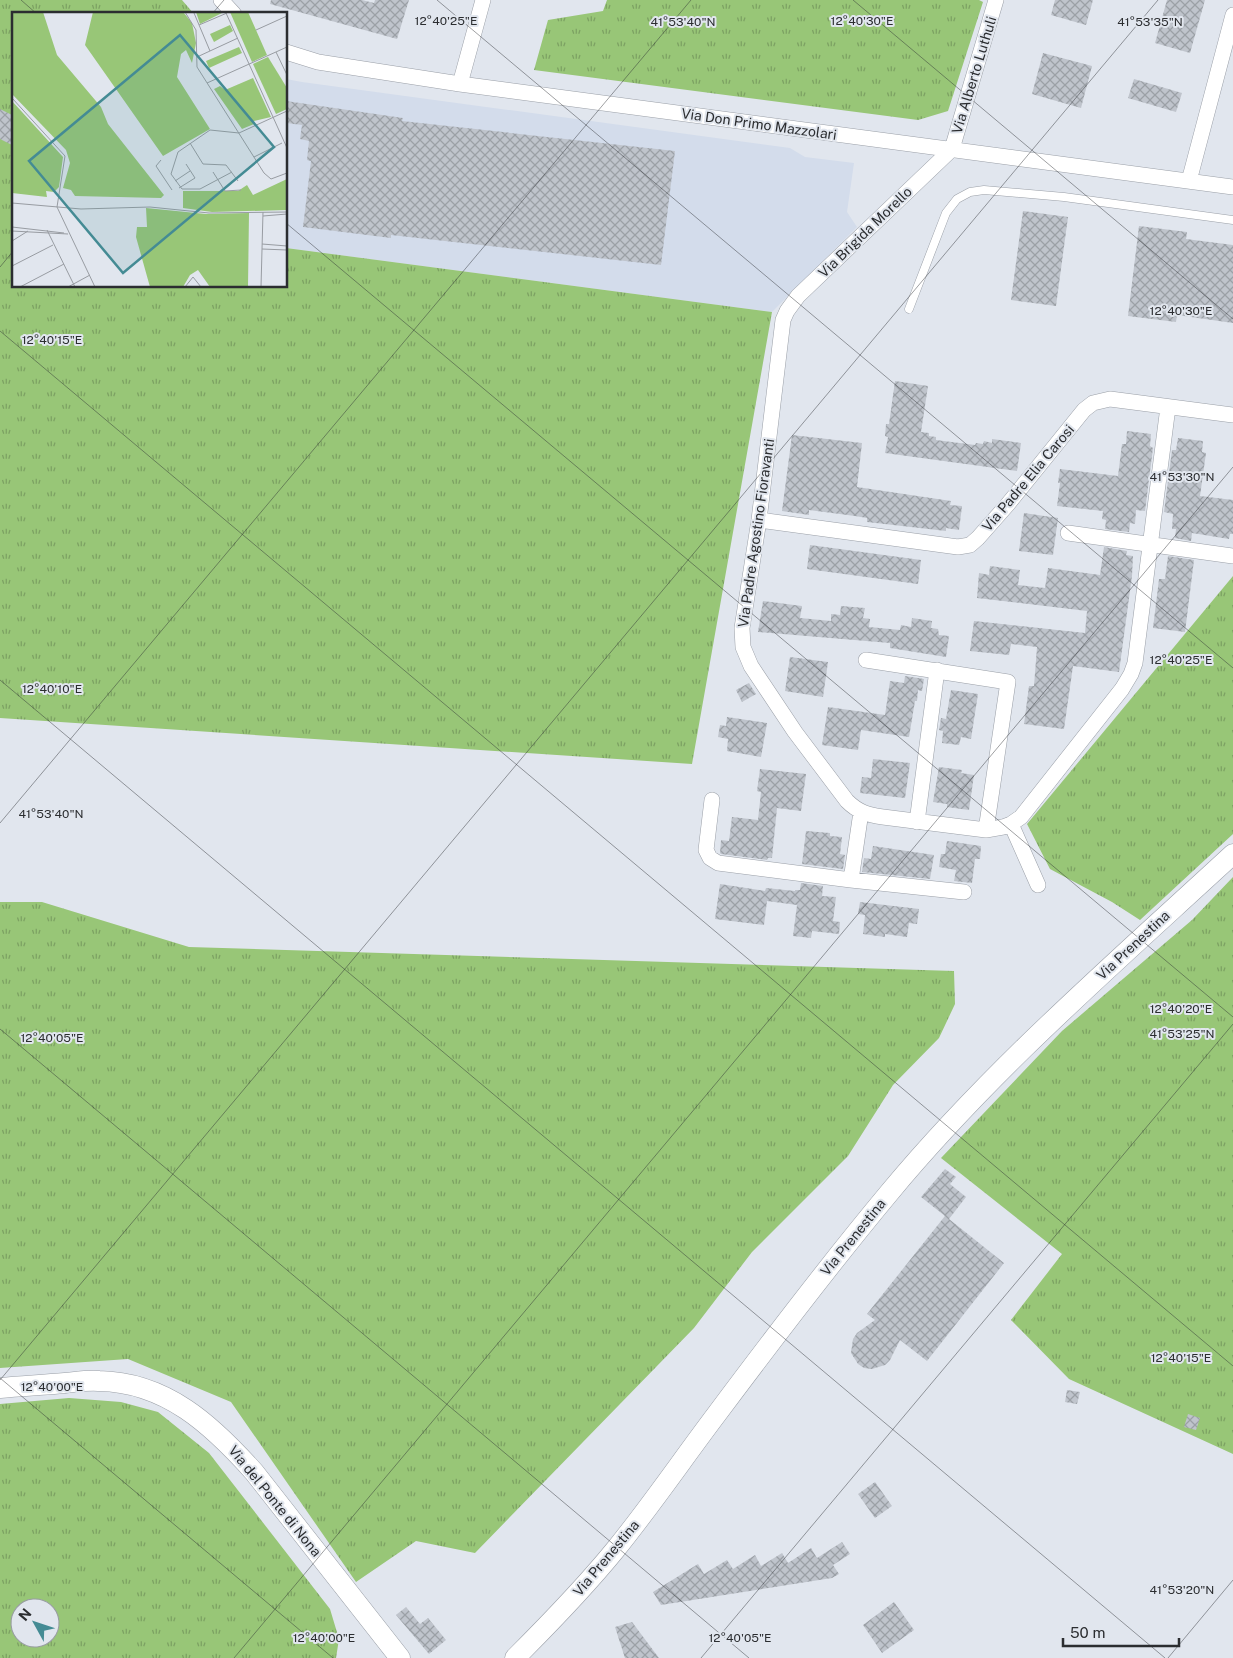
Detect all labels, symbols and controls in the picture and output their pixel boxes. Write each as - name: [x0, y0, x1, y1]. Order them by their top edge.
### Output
- inset map: [12, 12, 288, 288]
- text: 12°40'25"E: [415, 14, 477, 28]
- text: 12°40'30"E: [831, 14, 893, 28]
- street label: Via Alberto Luthuli: [949, 14, 999, 136]
- text: 41°53'40"N: [650, 15, 716, 29]
- text: 41°53'35"N: [1117, 15, 1183, 29]
- street label: Via Don Primo Mazzolari: [680, 105, 838, 143]
- street label: Via Brigida Morello: [815, 183, 915, 281]
- text: 12°40'30"E: [1150, 304, 1212, 318]
- text: 12°40'15"E: [22, 333, 82, 347]
- street label: Via Padre Elia Carosi: [979, 422, 1077, 534]
- street label: Via Padre Agostino Fioravanti: [735, 437, 777, 629]
- text: 41°53'30"N: [1149, 470, 1215, 484]
- text: 12°40'25"E: [1150, 653, 1212, 667]
- text: 12°40'10"E: [22, 682, 82, 696]
- text: 41°53'40"N: [18, 807, 84, 821]
- street label: Via Prenestina: [1093, 907, 1173, 983]
- text: 12°40'20"E: [1150, 1002, 1212, 1016]
- text: 41°53'25"N: [1149, 1027, 1215, 1041]
- text: 12°40'05"E: [20, 1031, 84, 1045]
- street label: Via Prenestina: [817, 1195, 889, 1279]
- text: 12°40'15"E: [1151, 1351, 1211, 1365]
- text: 12°40'00"E: [21, 1380, 83, 1394]
- street label: Via del Ponte di Nona: [225, 1442, 325, 1560]
- street label: Via Prenestina: [570, 1517, 642, 1599]
- text: 41°53'20"N: [1150, 1583, 1214, 1597]
- north arrow: [10, 1598, 60, 1648]
- text: N: [15, 1605, 35, 1624]
- scale bar: [1063, 1616, 1179, 1648]
- text: 50 m: [1070, 1624, 1105, 1641]
- text: 12°40'00"E: [293, 1631, 355, 1645]
- text: 12°40'05"E: [708, 1631, 772, 1645]

